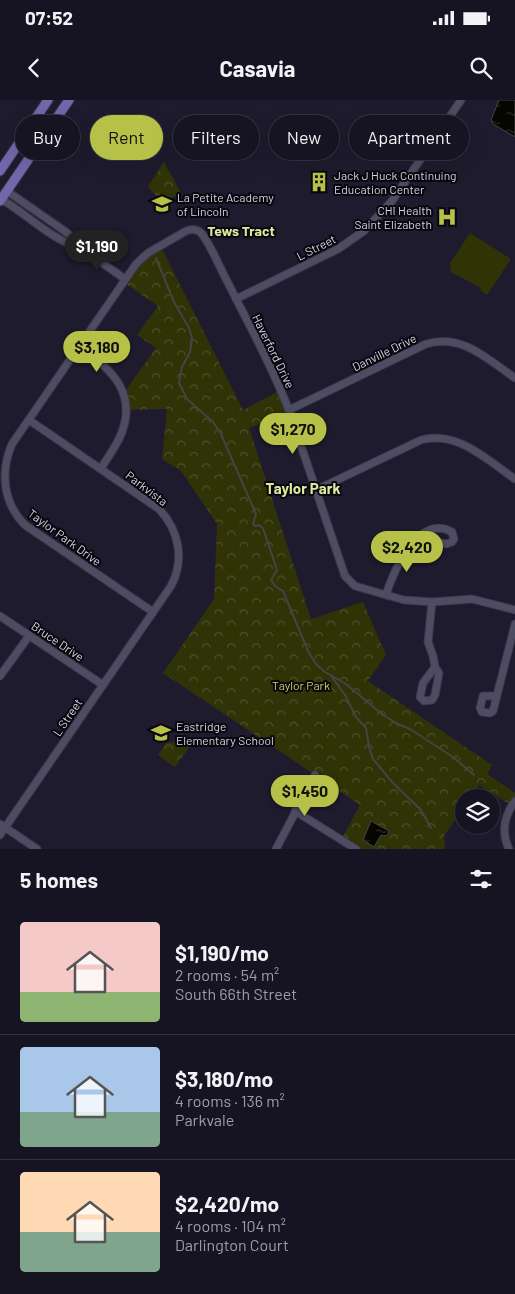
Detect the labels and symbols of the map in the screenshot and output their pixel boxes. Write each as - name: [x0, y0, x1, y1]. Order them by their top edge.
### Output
- place label: Jack J Huck Continuing Education Center: [334, 168, 457, 196]
- building icon: Jack J Huck Continuing Education Center: [308, 171, 330, 193]
- place label: La Petite Academy of Lincoln: [177, 190, 274, 218]
- school or university icon: La Petite Academy of Lincoln: [151, 193, 173, 215]
- place label: CHI Health Saint Elizabeth: [354, 203, 432, 231]
- hospital icon: CHI Health Saint Elizabeth: [436, 206, 458, 228]
- district label: Tews Tract: [207, 222, 275, 239]
- pin: $1,190: [56, 230, 138, 272]
- street label: L Street: [294, 231, 338, 263]
- street label: Haverford Drive: [250, 312, 298, 390]
- pin: $3,180: [56, 330, 138, 373]
- street label: Danville Drive: [350, 330, 418, 374]
- pin: $1,270: [252, 412, 334, 455]
- street label: Parkvista: [123, 468, 171, 508]
- district label: Taylor Park: [266, 479, 340, 497]
- street label: Taylor Park Drive: [26, 506, 104, 568]
- pin: $2,420: [366, 530, 448, 573]
- street label: Bruce Drive: [29, 618, 87, 664]
- park label: Taylor Park: [272, 678, 330, 692]
- street label: L Street: [49, 696, 85, 738]
- place label: Eastridge Elementary School: [176, 719, 274, 747]
- school or university icon: Eastridge Elementary School: [150, 722, 172, 744]
- pin: $1,450: [264, 774, 346, 817]

